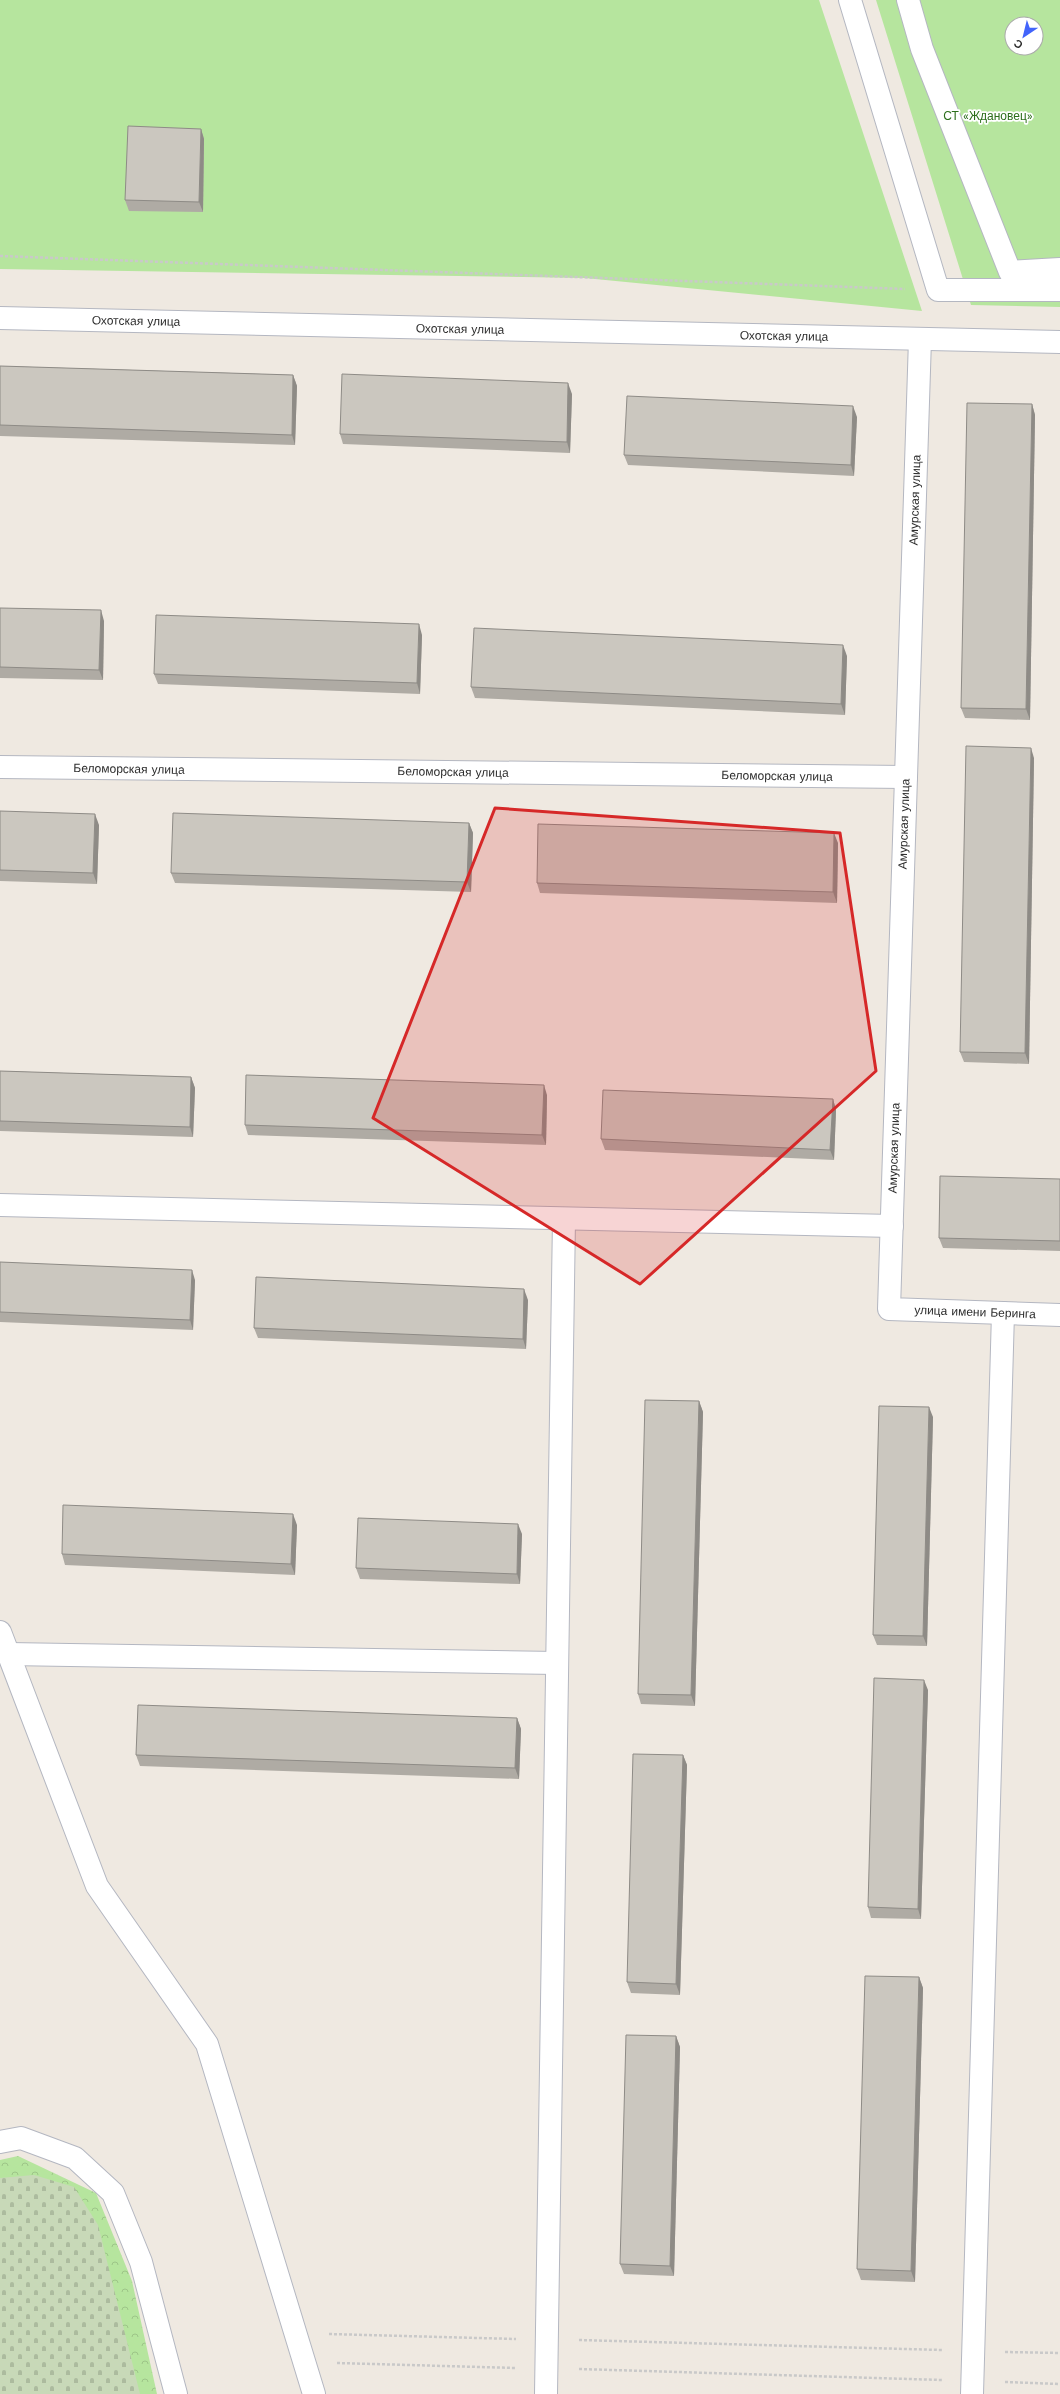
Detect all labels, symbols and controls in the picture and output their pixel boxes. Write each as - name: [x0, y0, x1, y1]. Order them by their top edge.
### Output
- north arrow: [1004, 16, 1044, 56]
- text: С: [1012, 36, 1026, 51]
- park label: СТ «Ждановец»: [943, 109, 1033, 123]
- street label: Охотская улица: [92, 313, 181, 329]
- street label: Охотская улица: [416, 321, 505, 337]
- street label: Охотская улица: [740, 328, 829, 344]
- street label: Амурская улица: [906, 454, 924, 546]
- street label: Беломорская улица: [73, 761, 185, 777]
- street label: Беломорская улица: [397, 764, 509, 780]
- street label: Беломорская улица: [721, 768, 833, 784]
- street label: Амурская улица: [895, 778, 913, 870]
- street label: Амурская улица: [885, 1102, 903, 1194]
- street label: улица имени Беринга: [914, 1303, 1036, 1321]

